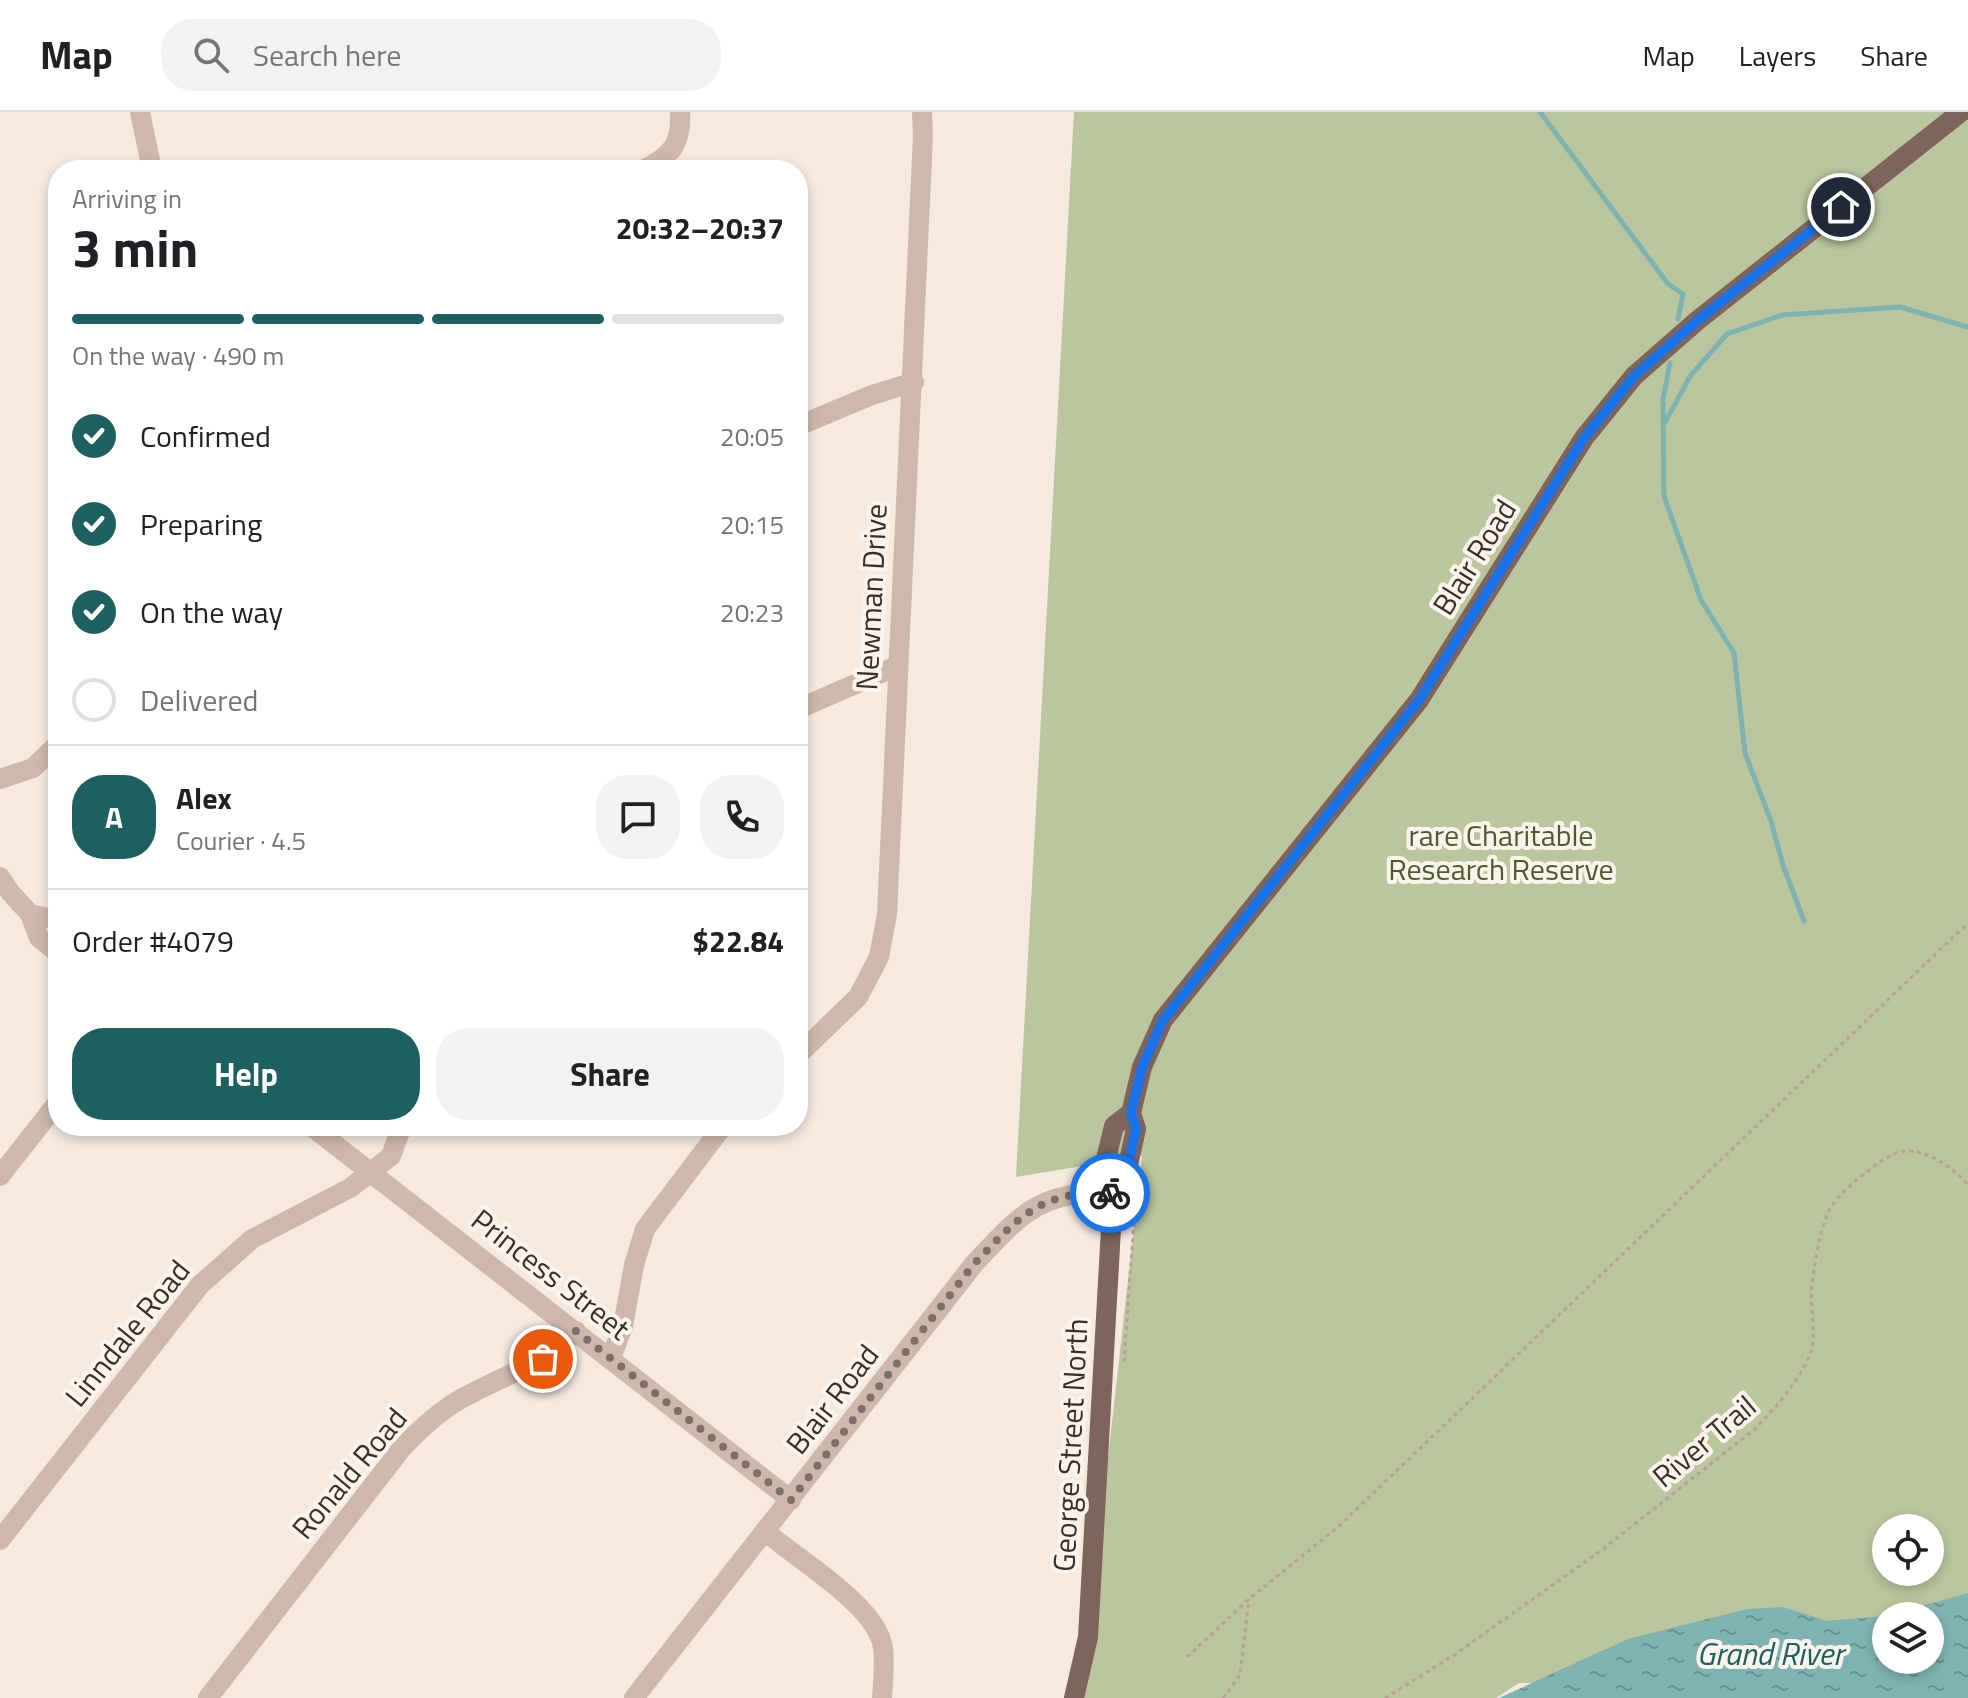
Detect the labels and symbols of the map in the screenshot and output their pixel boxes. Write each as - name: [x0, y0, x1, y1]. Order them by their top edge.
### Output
- pin: [1807, 173, 1875, 241]
- street label: Blair Road: [1420, 490, 1528, 624]
- street label: Newman Drive: [843, 503, 899, 691]
- park label: rare Charitable Research Reserve: [1388, 812, 1614, 892]
- courier: [1070, 1153, 1150, 1233]
- street label: Princess Street: [462, 1197, 641, 1351]
- street label: Linndale Road: [53, 1249, 201, 1417]
- street label: George Street North: [1040, 1317, 1100, 1573]
- pin: [509, 1325, 577, 1393]
- street label: Blair Road: [774, 1334, 890, 1464]
- street label: River Trail: [1642, 1384, 1766, 1498]
- street label: Ronald Road: [280, 1397, 418, 1549]
- water label: Grand River: [1697, 1629, 1847, 1677]

